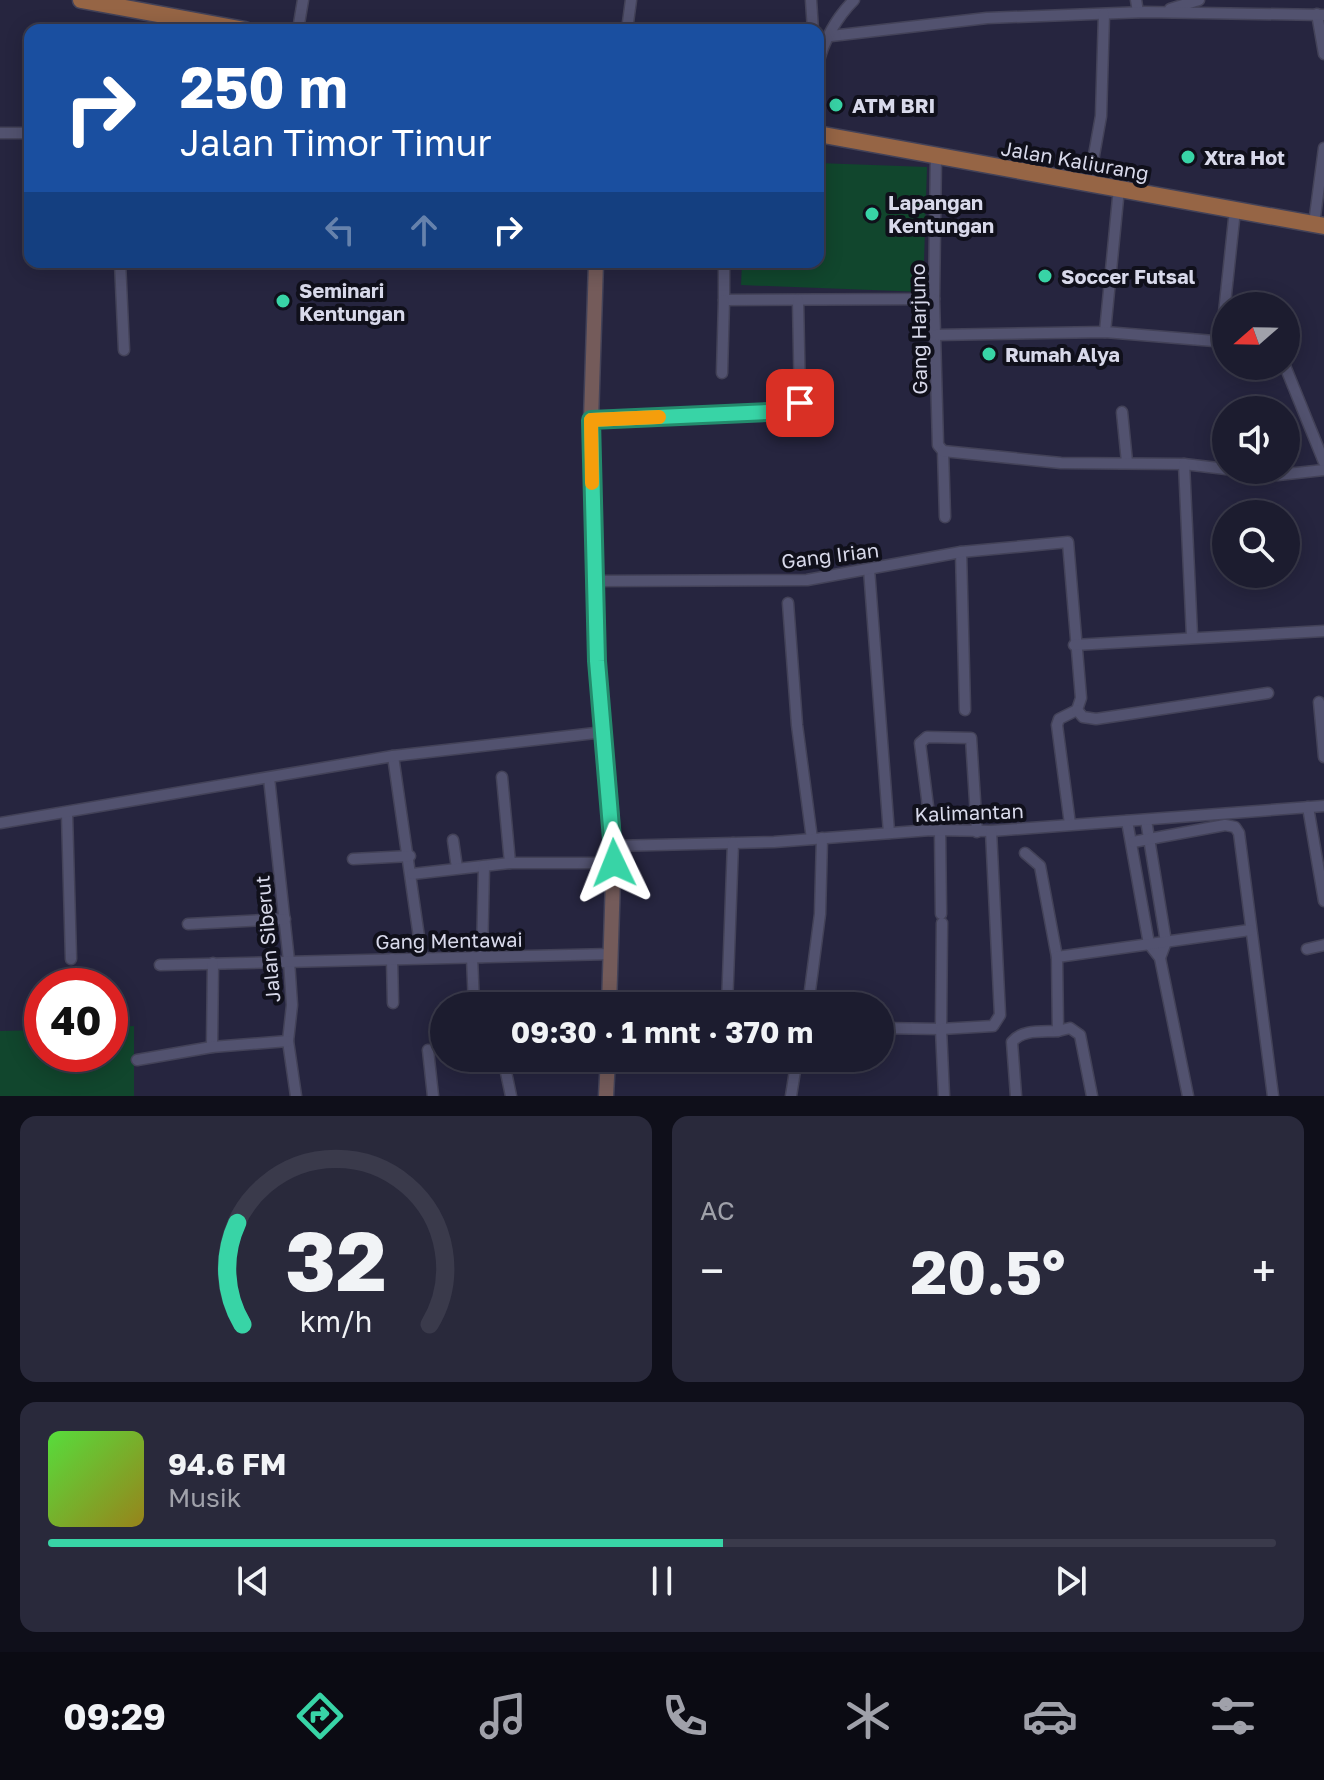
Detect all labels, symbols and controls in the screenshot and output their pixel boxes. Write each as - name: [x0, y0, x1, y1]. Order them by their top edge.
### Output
- text: 250 m: [180, 53, 348, 120]
- icon: right: [48, 56, 152, 160]
- place label: ATM BRI: [852, 93, 935, 117]
- marker: ATM BRI: [827, 96, 845, 114]
- text: Jalan Timor Timur: [180, 121, 491, 164]
- street label: Jalan Kaliurang: [999, 135, 1151, 185]
- place label: Xtra Hot: [1204, 145, 1285, 169]
- marker: Xtra Hot: [1179, 148, 1197, 166]
- place label: Lapangan Kentungan: [888, 190, 994, 237]
- marker: Lapangan Kentungan: [863, 205, 881, 223]
- icon: left: [318, 208, 362, 252]
- icon: ahead: [402, 208, 446, 252]
- icon: right: [486, 208, 530, 252]
- street label: Gang Harjuno: [905, 263, 931, 395]
- place label: Soccer Futsal: [1061, 264, 1196, 288]
- marker: Soccer Futsal: [1036, 267, 1054, 285]
- place label: Seminari Kentungan: [299, 278, 405, 325]
- marker: Seminari Kentungan: [274, 292, 292, 310]
- north arrow: [1212, 292, 1300, 380]
- map controls: [1212, 292, 1300, 588]
- place label: Rumah Alya: [1005, 342, 1120, 366]
- marker: Rumah Alya: [980, 345, 998, 363]
- pin: [766, 369, 834, 437]
- icon: arrive: [778, 381, 822, 425]
- button: sound: [1212, 396, 1300, 484]
- button: search: [1212, 500, 1300, 588]
- street label: Gang Irian: [780, 537, 880, 573]
- street label: Kalimantan: [914, 798, 1024, 826]
- position arrow: [572, 821, 656, 905]
- street label: Jalan Siberut: [249, 875, 285, 1003]
- street label: Gang Mentawai: [375, 927, 523, 953]
- speed limit sign: 40: [24, 968, 128, 1072]
- text: 09:30 · 1 mnt · 370 m: [511, 1014, 813, 1050]
- text: AC: [700, 1195, 735, 1226]
- text: 32: [285, 1209, 387, 1309]
- text: 20.5°: [911, 1235, 1065, 1307]
- text: −: [700, 1244, 724, 1297]
- text: +: [1252, 1244, 1276, 1297]
- text: km/h: [300, 1304, 372, 1338]
- text: 94.6 FM: [168, 1446, 287, 1482]
- text: Musik: [168, 1482, 242, 1513]
- icon: previous: [231, 1559, 275, 1603]
- icon: pause: [640, 1559, 684, 1603]
- icon: next: [1049, 1559, 1093, 1603]
- icon: directions: [292, 1688, 348, 1744]
- icon: music: [475, 1688, 531, 1744]
- icon: phone: [657, 1688, 713, 1744]
- icon: climate: [840, 1688, 896, 1744]
- icon: car: [1022, 1688, 1078, 1744]
- icon: filters: [1205, 1688, 1261, 1744]
- text: 09:29: [63, 1695, 166, 1738]

